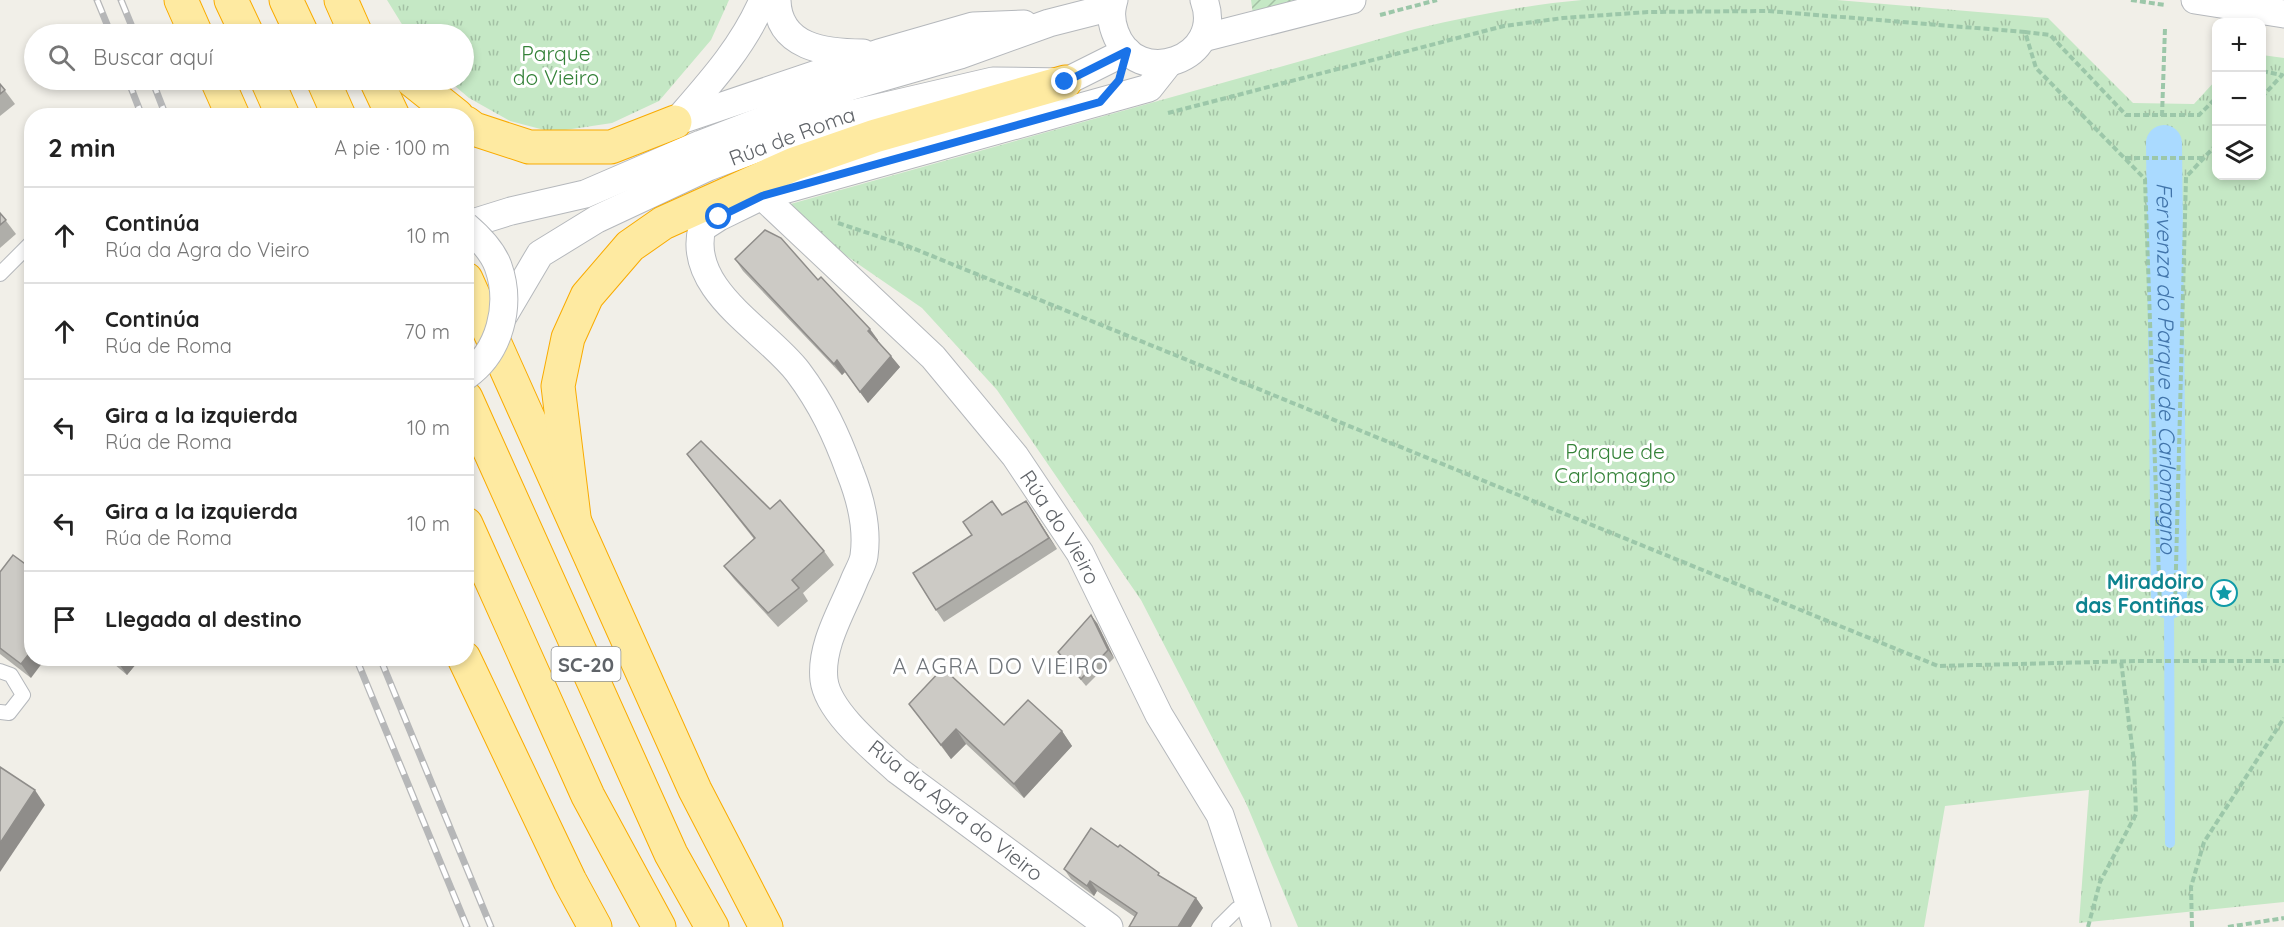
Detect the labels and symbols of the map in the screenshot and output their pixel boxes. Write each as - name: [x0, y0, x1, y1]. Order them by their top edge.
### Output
- park label: Parque do Vieiro: [513, 40, 599, 90]
- route end: [1051, 68, 1077, 94]
- street label: Rúa de Roma: [725, 101, 858, 171]
- water label: Fervenza do Parque de Carlomagno: [2150, 182, 2183, 556]
- route start: [705, 203, 731, 229]
- park label: Parque de Carlomagno: [1554, 438, 1676, 488]
- street label: Rúa do Vieiro: [1015, 465, 1106, 588]
- place label: Miradoiro das Fontiñas: [2075, 568, 2204, 618]
- place icon: Miradoiro das Fontiñas: [2209, 578, 2239, 608]
- road number: SC-20: [552, 647, 620, 681]
- district label: A AGRA DO VIEIRO: [893, 652, 1109, 680]
- street label: Rúa da Agra do Vieiro: [863, 734, 1049, 886]

